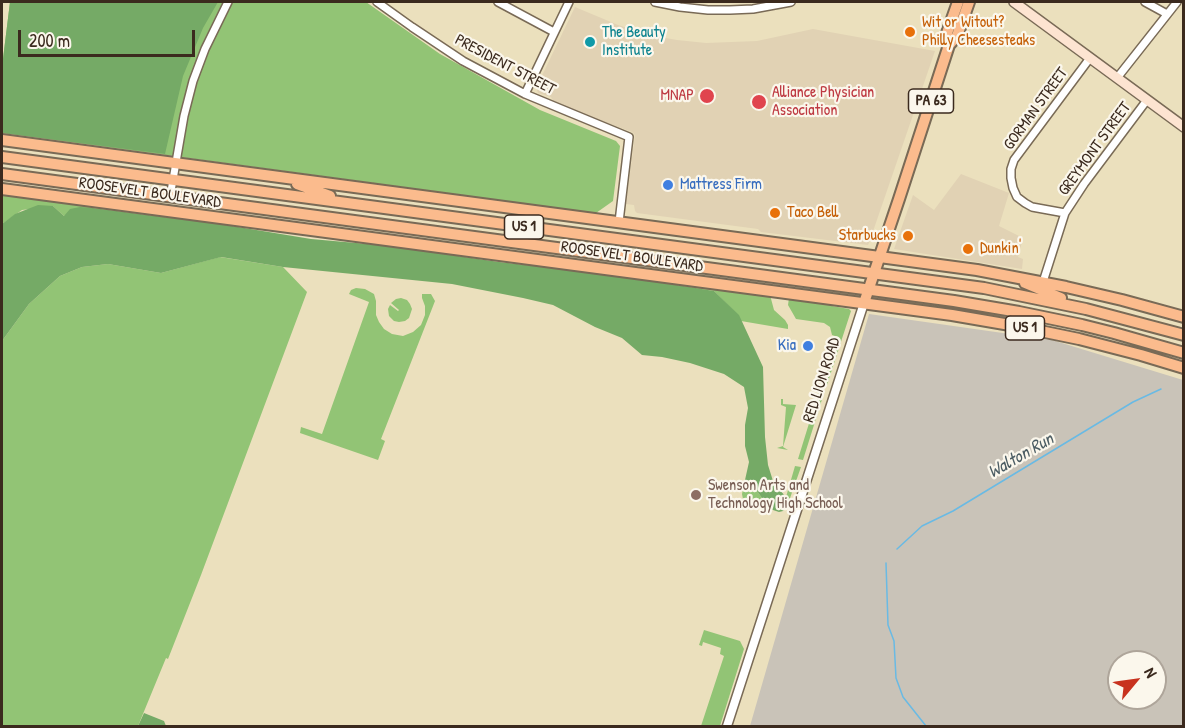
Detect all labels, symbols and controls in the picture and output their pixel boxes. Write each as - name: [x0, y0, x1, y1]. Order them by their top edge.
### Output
- place label: Wit or Witout? Philly Cheesesteaks: [922, 13, 1035, 51]
- scale bar: [21, 18, 198, 56]
- place label: The Beauty Institute: [602, 23, 666, 61]
- marker: Wit or Witout? Philly Cheesesteaks: [903, 25, 917, 39]
- text: 200 m: [29, 28, 70, 53]
- street label: PRESIDENT STREET: [451, 30, 559, 100]
- marker: The Beauty Institute: [583, 35, 597, 49]
- street label: GORMAN STREET: [1000, 64, 1072, 154]
- place label: Alliance Physician Association: [772, 83, 874, 121]
- place label: MNAP: [660, 86, 694, 106]
- marker: MNAP: [698, 87, 716, 105]
- road number: PA 63: [908, 89, 954, 113]
- marker: Alliance Physician Association: [750, 93, 768, 111]
- street label: GREYMONT STREET: [1055, 98, 1135, 200]
- street label: ROOSEVELT BOULEVARD: [78, 174, 222, 212]
- place label: Mattress Firm: [680, 175, 762, 195]
- marker: Mattress Firm: [661, 178, 675, 192]
- place label: Taco Bell: [787, 203, 838, 223]
- marker: Taco Bell: [768, 206, 782, 220]
- road number: US 1: [504, 215, 544, 239]
- place label: Starbucks: [839, 226, 896, 246]
- marker: Starbucks: [901, 229, 915, 243]
- street label: ROOSEVELT BOULEVARD: [560, 238, 704, 276]
- place label: Dunkin': [980, 239, 1021, 259]
- marker: Dunkin': [961, 242, 975, 256]
- road number: US 1: [1006, 316, 1044, 340]
- street label: RED LION ROAD: [799, 335, 845, 425]
- place label: Kia: [778, 336, 796, 356]
- marker: Kia: [801, 339, 815, 353]
- water label: Walton Run: [984, 429, 1058, 483]
- place label: Swenson Arts and Technology High School: [708, 476, 843, 514]
- marker: Swenson Arts and Technology High School: [689, 488, 703, 502]
- north arrow: [1107, 650, 1167, 710]
- text: N: [1139, 663, 1163, 681]

